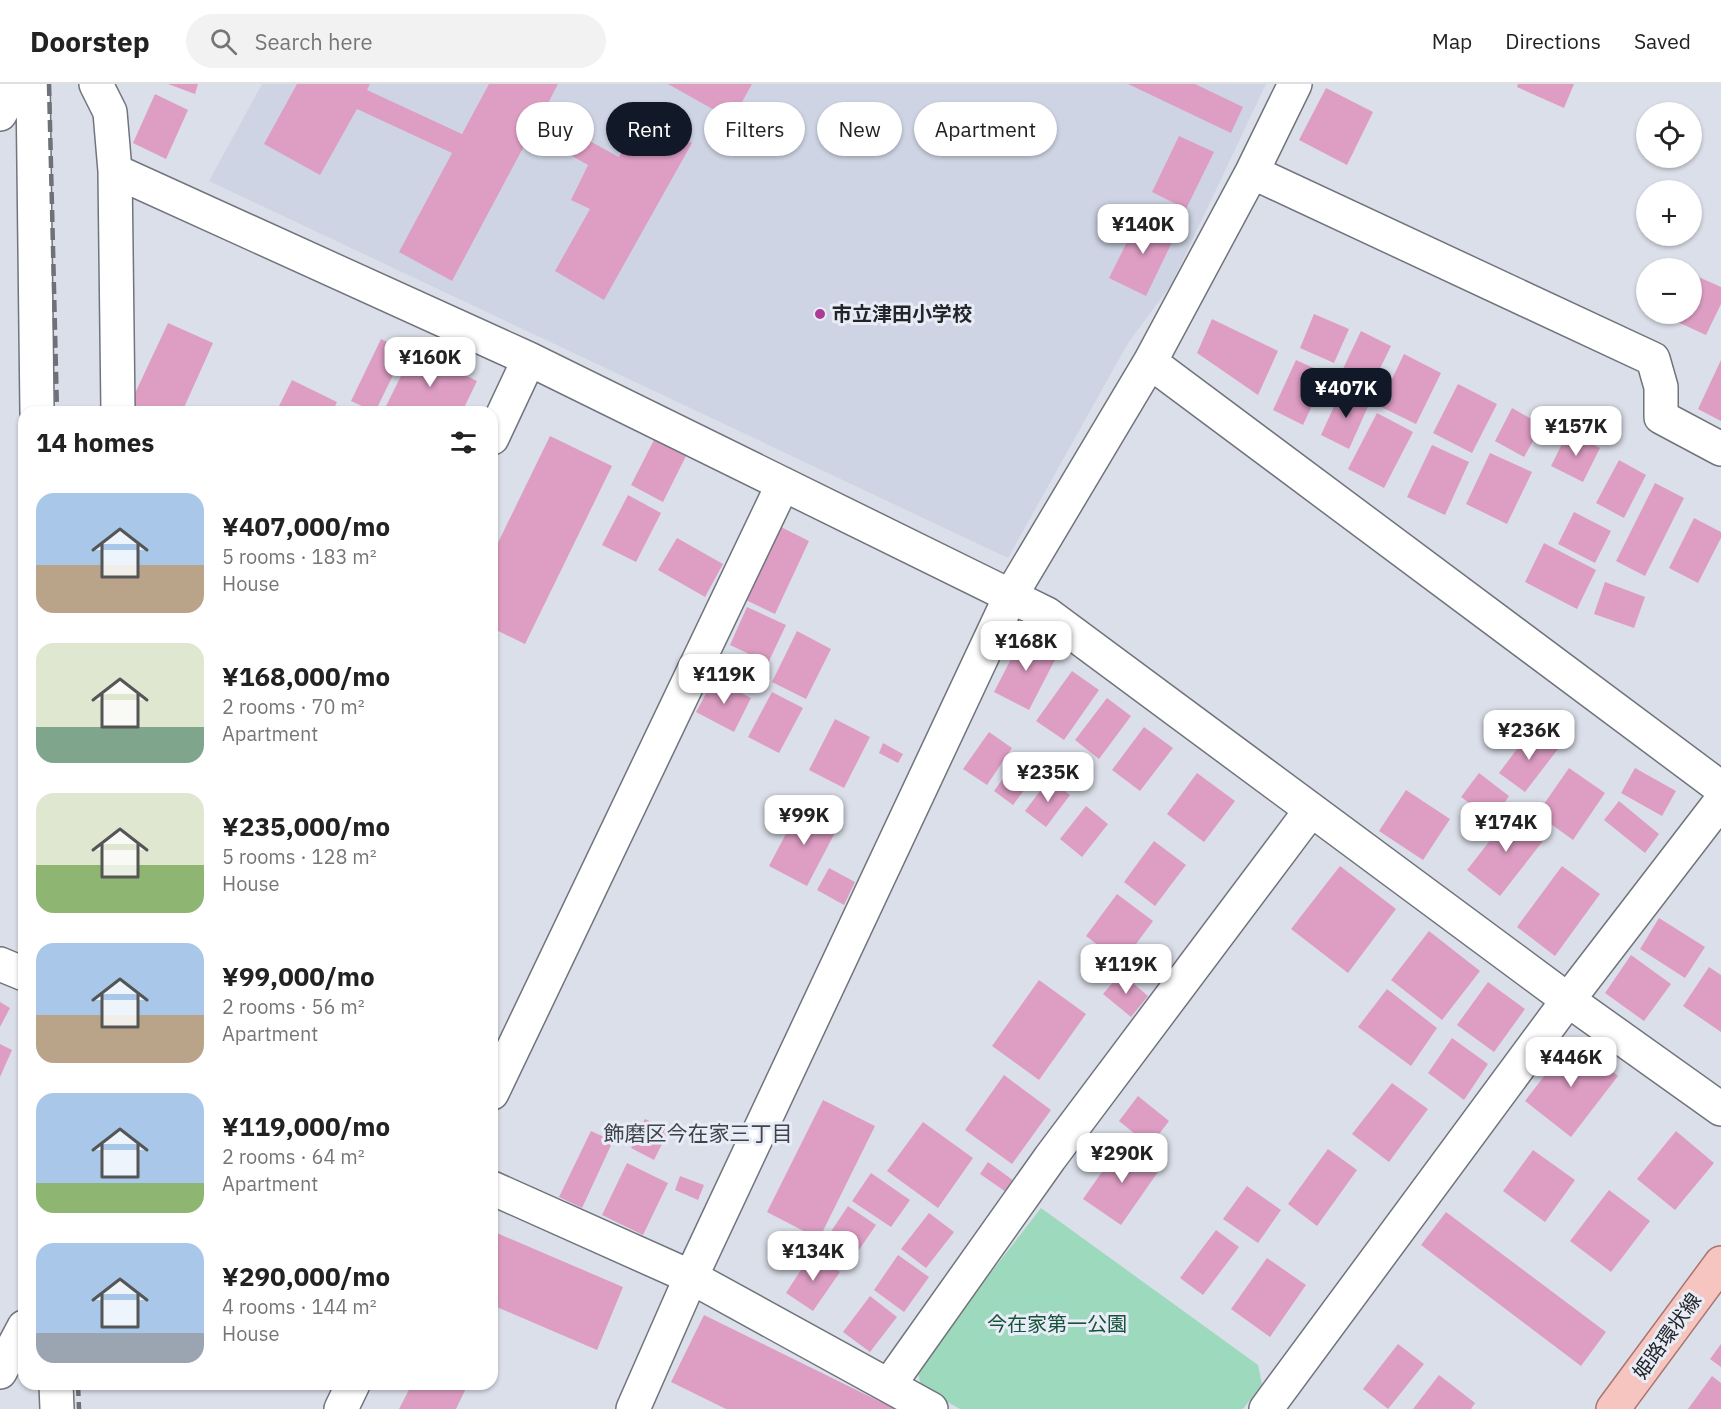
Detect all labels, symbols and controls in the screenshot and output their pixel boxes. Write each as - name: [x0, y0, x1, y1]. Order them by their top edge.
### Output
- search box: [186, 14, 606, 68]
- text: Doorstep: [30, 23, 150, 60]
- icon: search: [207, 25, 240, 58]
- text: Search here: [255, 27, 373, 56]
- text: Map: [1432, 27, 1472, 55]
- text: Directions: [1505, 27, 1601, 55]
- text: Saved: [1634, 27, 1691, 55]
- chip: Buy: [516, 102, 594, 156]
- chip: Rent: [606, 102, 692, 156]
- chip: Filters: [704, 102, 805, 156]
- chip: New: [817, 102, 902, 156]
- chip: Apartment: [914, 102, 1057, 156]
- map controls: [1636, 102, 1702, 324]
- button: locate: [1636, 102, 1702, 168]
- button: +: [1636, 180, 1702, 246]
- pin: ¥140K: [1101, 204, 1185, 255]
- text: ¥140K: [1112, 210, 1174, 237]
- button: −: [1636, 258, 1702, 324]
- place label: 市立津田小学校: [832, 300, 972, 327]
- marker: 市立津田小学校: [813, 307, 827, 321]
- pin: ¥160K: [388, 337, 472, 388]
- text: ¥160K: [399, 343, 461, 370]
- pin: ¥407K: [1304, 368, 1388, 419]
- text: ¥407K: [1315, 374, 1377, 401]
- pin: ¥157K: [1534, 406, 1618, 457]
- text: ¥157K: [1545, 412, 1607, 439]
- text: 14 homes: [36, 425, 154, 459]
- icon: filters: [447, 426, 480, 459]
- text: ¥407,000/mo: [222, 509, 390, 543]
- icon: home: [84, 517, 156, 589]
- text: 5 rooms · 183 m²: [222, 543, 377, 570]
- text: House: [222, 570, 279, 597]
- pin: ¥168K: [984, 621, 1068, 672]
- text: ¥168K: [995, 627, 1057, 654]
- pin: ¥119K: [682, 654, 766, 705]
- text: ¥168,000/mo: [222, 659, 390, 693]
- text: ¥119K: [693, 660, 755, 687]
- icon: home: [84, 667, 156, 739]
- text: 2 rooms · 70 m²: [222, 693, 365, 720]
- pin: ¥236K: [1487, 710, 1571, 761]
- text: ¥236K: [1498, 716, 1560, 743]
- text: Apartment: [222, 720, 318, 747]
- pin: ¥235K: [1006, 752, 1090, 803]
- text: ¥235K: [1017, 758, 1079, 785]
- pin: ¥99K: [768, 795, 840, 846]
- text: ¥99K: [779, 801, 829, 828]
- pin: ¥174K: [1464, 802, 1548, 853]
- text: ¥174K: [1475, 808, 1537, 835]
- text: ¥235,000/mo: [222, 809, 390, 843]
- icon: home: [84, 817, 156, 889]
- text: 5 rooms · 128 m²: [222, 843, 377, 870]
- text: House: [222, 870, 279, 897]
- pin: ¥119K: [1084, 944, 1168, 995]
- text: ¥119K: [1095, 950, 1157, 977]
- text: ¥99,000/mo: [222, 959, 375, 993]
- icon: home: [84, 967, 156, 1039]
- text: 2 rooms · 56 m²: [222, 993, 365, 1020]
- text: Apartment: [222, 1020, 318, 1047]
- pin: ¥446K: [1529, 1037, 1613, 1088]
- text: ¥446K: [1540, 1043, 1602, 1070]
- text: ¥119,000/mo: [222, 1109, 390, 1143]
- icon: home: [84, 1117, 156, 1189]
- district label: 飾磨区今在家三丁目: [604, 1119, 793, 1147]
- pin: ¥290K: [1080, 1133, 1164, 1184]
- text: ¥290K: [1091, 1139, 1153, 1166]
- text: 2 rooms · 64 m²: [222, 1143, 365, 1170]
- text: Apartment: [222, 1170, 318, 1197]
- pin: ¥134K: [771, 1231, 855, 1282]
- text: ¥134K: [782, 1237, 844, 1264]
- text: ¥290,000/mo: [222, 1259, 390, 1293]
- icon: home: [84, 1267, 156, 1339]
- street label: 姫路環状線: [1626, 1287, 1707, 1384]
- text: 4 rooms · 144 m²: [222, 1293, 377, 1320]
- park label: 今在家第一公園: [987, 1310, 1127, 1337]
- text: House: [222, 1320, 279, 1347]

